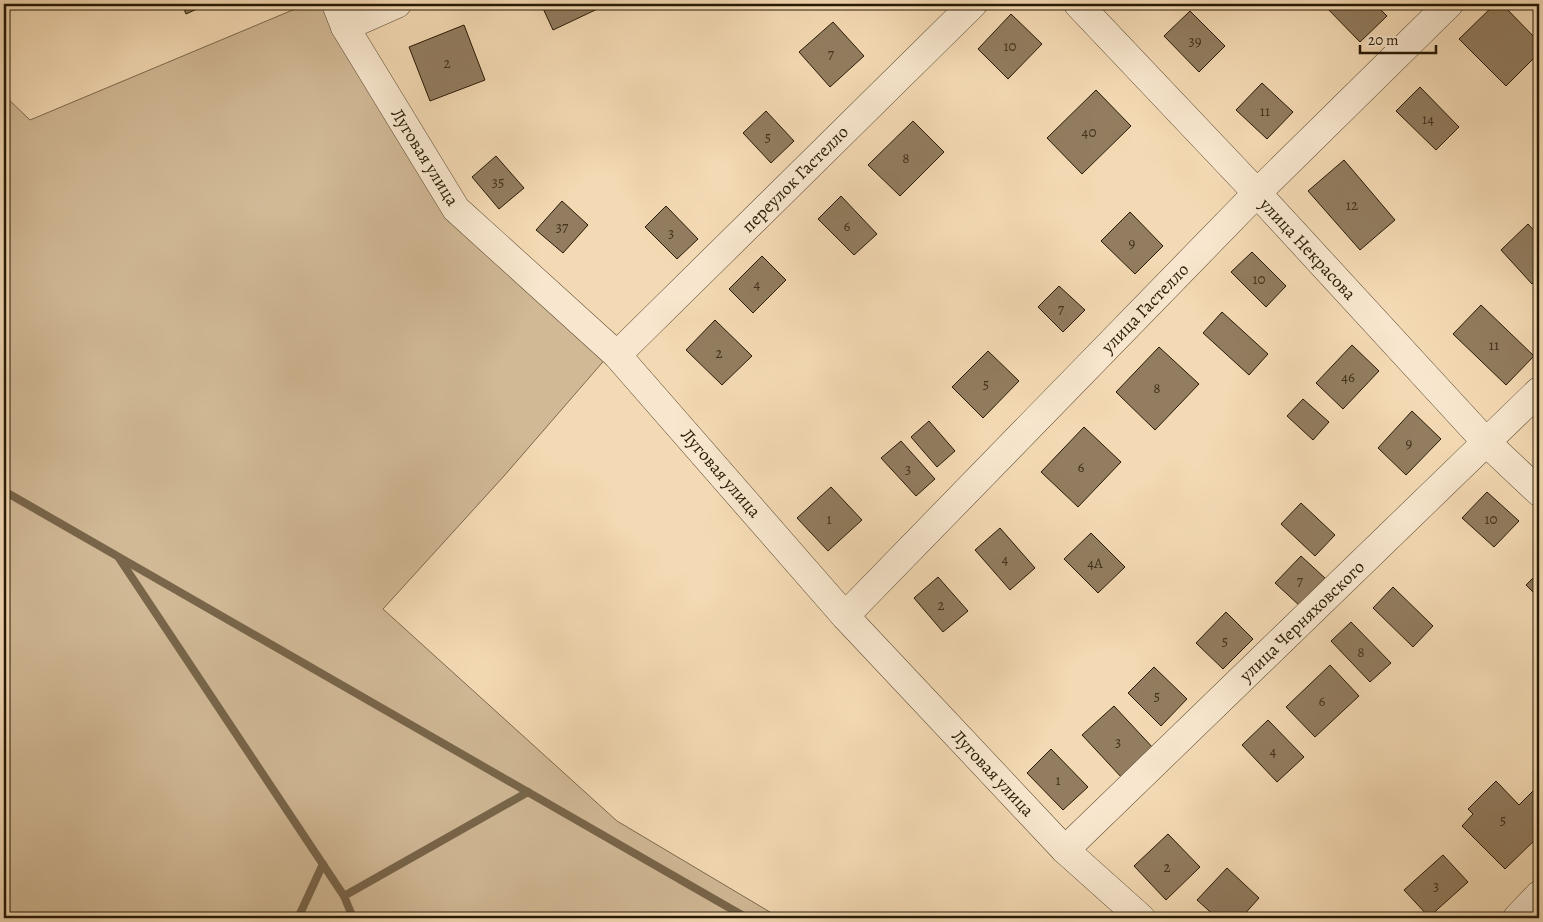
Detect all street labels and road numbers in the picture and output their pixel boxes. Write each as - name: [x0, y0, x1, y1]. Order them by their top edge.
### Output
- street label: Луговая улица: [385, 104, 465, 211]
- street label: переулок Гастелло: [736, 120, 854, 238]
- street label: улица Некрасова: [1254, 192, 1362, 306]
- street label: улица Гастелло: [1095, 258, 1194, 359]
- street label: Луговая улица: [676, 423, 767, 523]
- street label: улица Черняховского: [1233, 555, 1370, 688]
- street label: Луговая улица: [946, 724, 1040, 822]

